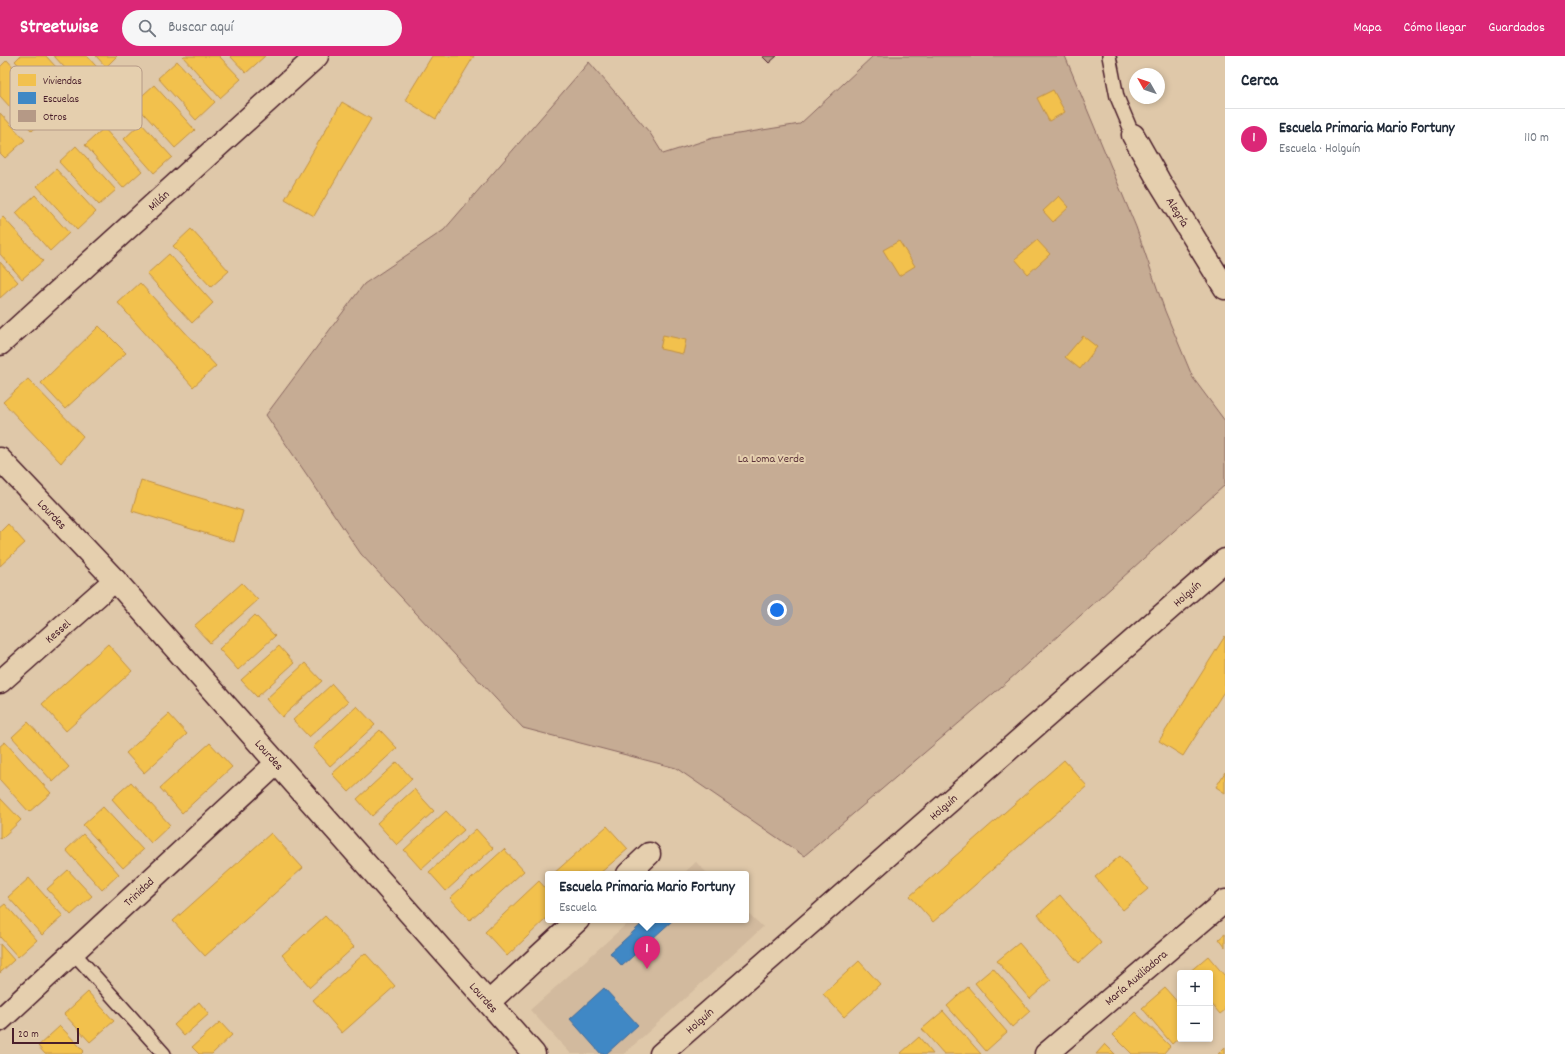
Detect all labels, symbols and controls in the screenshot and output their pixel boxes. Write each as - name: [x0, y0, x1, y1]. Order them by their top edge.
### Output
- search box: [122, 10, 402, 46]
- text: Streetwise: [20, 15, 98, 42]
- icon: search: [136, 17, 158, 39]
- text: Buscar aquí: [168, 17, 233, 39]
- text: Mapa: [1354, 18, 1381, 38]
- text: Cómo llegar: [1403, 18, 1466, 38]
- text: Guardados: [1488, 18, 1545, 38]
- legend: [10, 66, 142, 130]
- north arrow: [1129, 68, 1165, 104]
- text: Cerca: [1241, 70, 1278, 94]
- text: Viviendas: [43, 74, 82, 90]
- text: Escuelas: [43, 92, 79, 108]
- text: Otros: [43, 110, 67, 126]
- text: Escuela Primaria Mario Fortuny: [1279, 118, 1455, 140]
- text: 1: [1253, 129, 1255, 148]
- text: 110 m: [1524, 129, 1549, 148]
- text: Escuela · Holguín: [1279, 140, 1360, 159]
- street label: Milán: [145, 187, 174, 215]
- street label: Alegría: [1161, 194, 1193, 231]
- park label: La Loma Verde: [738, 451, 804, 468]
- street label: Lourdes: [33, 496, 70, 534]
- street label: Holguín: [1170, 577, 1206, 612]
- your location: [767, 600, 787, 620]
- street label: Kessel: [42, 616, 75, 648]
- street label: Lourdes: [250, 737, 286, 775]
- street label: Holguín: [926, 791, 962, 825]
- popup: [545, 871, 749, 923]
- street label: Trinidad: [121, 874, 159, 911]
- text: Escuela Primaria Mario Fortuny: [559, 877, 735, 899]
- text: Escuela: [559, 899, 596, 918]
- pin: 1: [634, 936, 660, 969]
- street label: María Auxiliadora: [1102, 946, 1172, 1010]
- map controls: [1177, 970, 1213, 1042]
- button: +: [1177, 970, 1213, 1006]
- street label: Lourdes: [465, 979, 501, 1017]
- street label: Holguín: [682, 1004, 719, 1039]
- button: −: [1177, 1006, 1213, 1042]
- scale bar: [12, 1026, 79, 1045]
- text: 20 m: [18, 1027, 39, 1043]

